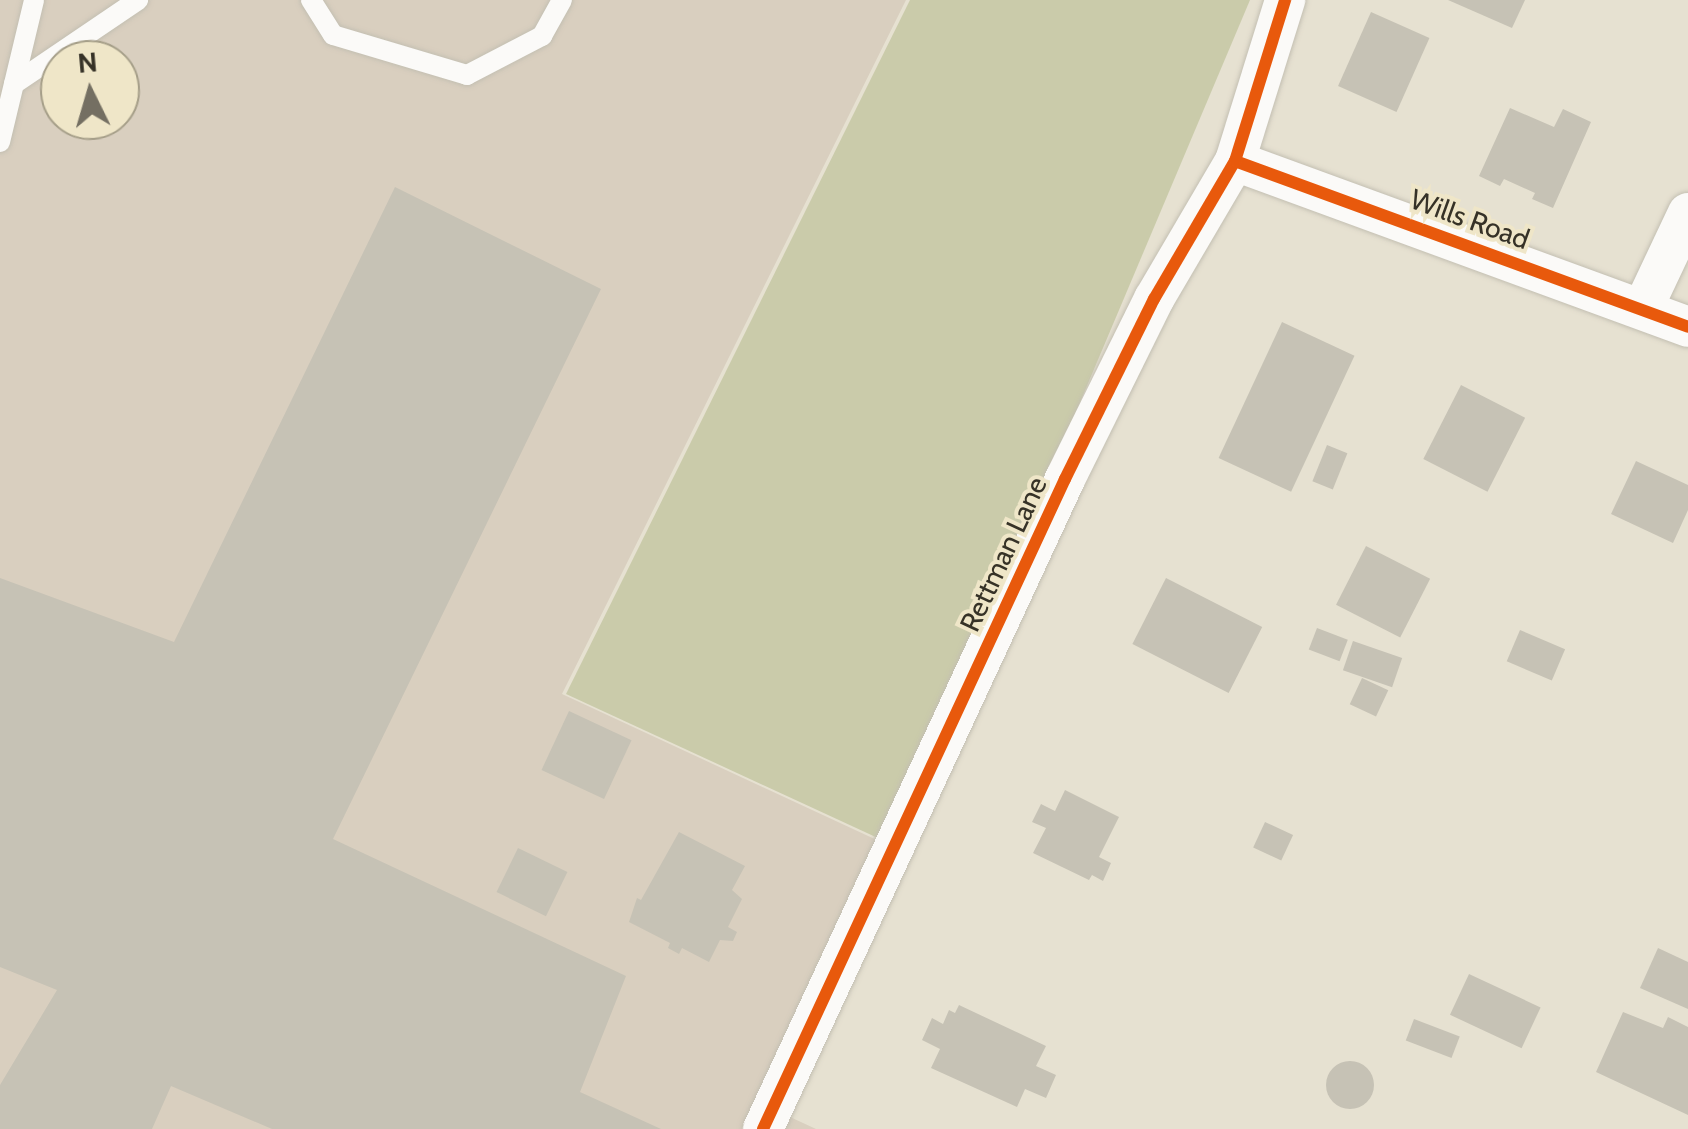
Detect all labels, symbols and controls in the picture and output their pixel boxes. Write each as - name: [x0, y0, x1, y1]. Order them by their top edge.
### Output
- north arrow: [40, 40, 140, 140]
- text: N: [76, 44, 99, 80]
- street label: Wills Road: [1406, 182, 1534, 256]
- street label: Rettman Lane: [952, 471, 1054, 637]

